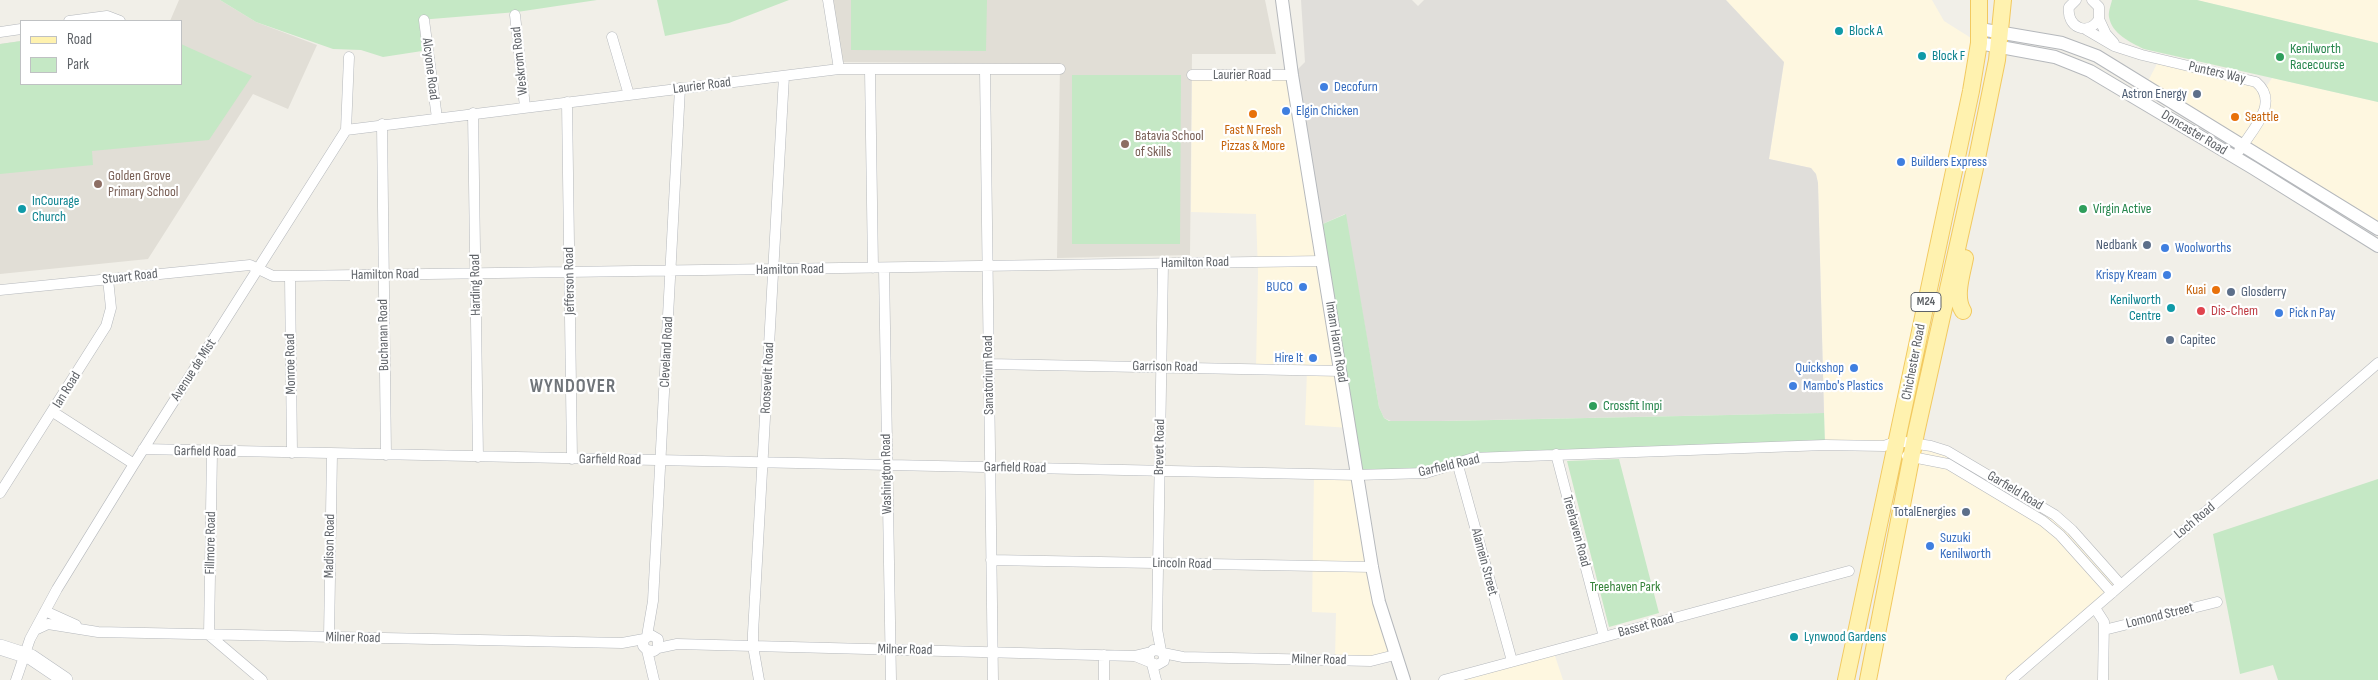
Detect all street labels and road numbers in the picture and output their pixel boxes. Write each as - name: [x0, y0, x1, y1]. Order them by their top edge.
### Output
- street label: Weskrom Road: [508, 26, 532, 96]
- street label: Alcyone Road: [418, 37, 442, 101]
- street label: Punters Way: [2187, 58, 2247, 88]
- street label: Laurier Road: [1213, 67, 1271, 83]
- street label: Laurier Road: [672, 74, 732, 98]
- street label: Doncaster Road: [2158, 107, 2230, 159]
- street label: Jefferson Road: [561, 247, 579, 315]
- street label: Harding Road: [467, 254, 485, 316]
- street label: Hamilton Road: [1161, 254, 1229, 272]
- street label: Hamilton Road: [756, 261, 824, 279]
- street label: Stuart Road: [102, 266, 158, 288]
- street label: Hamilton Road: [351, 266, 419, 284]
- road number: M24: [1911, 292, 1941, 312]
- street label: Buchanan Road: [375, 299, 393, 371]
- street label: Imam Haron Road: [1321, 300, 1351, 384]
- street label: Cleveland Road: [657, 316, 677, 388]
- street label: Chichester Road: [1898, 323, 1930, 401]
- street label: Monroe Road: [282, 333, 300, 395]
- street label: Sanatorium Road: [980, 335, 998, 415]
- street label: Avenue de Mist: [168, 336, 220, 404]
- street label: Roosevelt Road: [758, 342, 778, 414]
- street label: Garrison Road: [1132, 358, 1198, 376]
- street label: Ian Road: [49, 369, 85, 411]
- street label: Brevet Road: [1151, 419, 1169, 475]
- street label: Washington Road: [878, 433, 896, 515]
- street label: Garfield Road: [174, 443, 236, 461]
- street label: Garfield Road: [579, 451, 641, 469]
- street label: Garfield Road: [1417, 451, 1481, 481]
- street label: Garfield Road: [984, 459, 1046, 477]
- street label: Garfield Road: [1984, 468, 2046, 514]
- street label: Treehaven Road: [1558, 493, 1594, 569]
- street label: Loch Road: [2171, 499, 2219, 543]
- street label: Fillmore Road: [202, 511, 220, 575]
- street label: Madison Road: [321, 514, 339, 578]
- street label: Alamein Street: [1467, 526, 1501, 598]
- street label: Lincoln Road: [1152, 555, 1212, 573]
- street label: Lomond Street: [2124, 599, 2196, 633]
- street label: Basset Road: [1616, 611, 1676, 641]
- street label: Milner Road: [326, 629, 380, 647]
- street label: Milner Road: [878, 641, 932, 659]
- street label: Milner Road: [1292, 651, 1346, 669]

